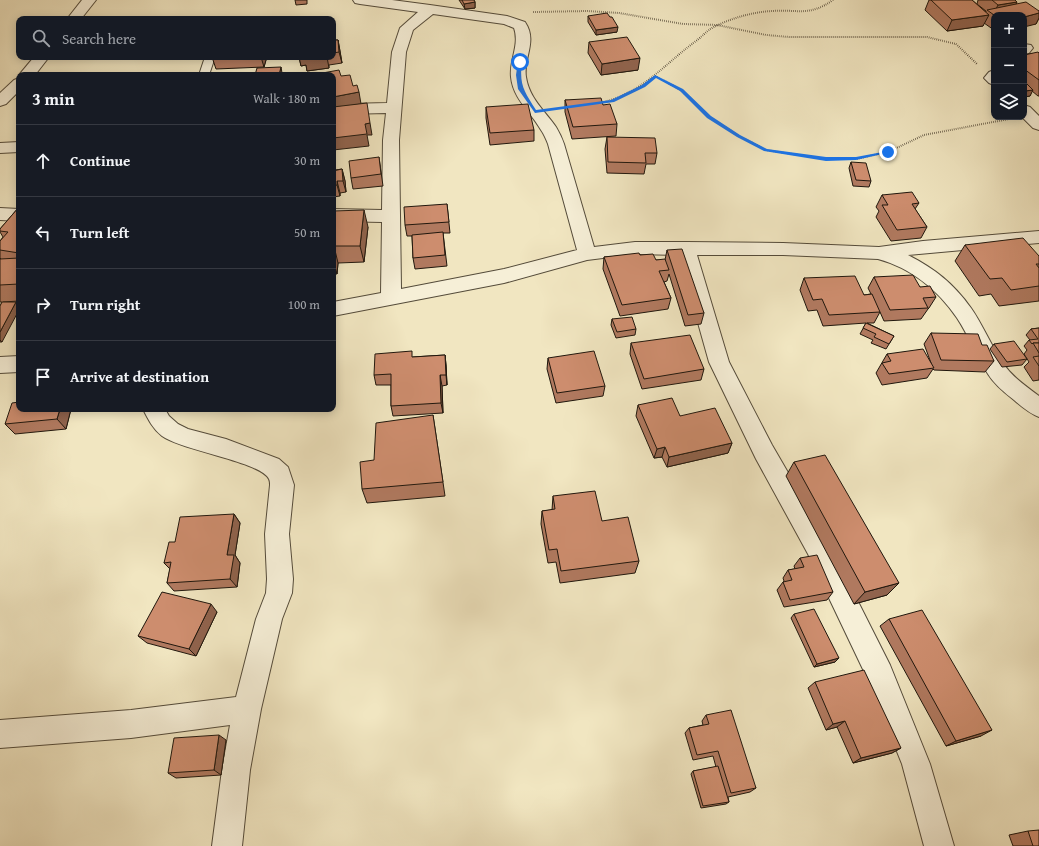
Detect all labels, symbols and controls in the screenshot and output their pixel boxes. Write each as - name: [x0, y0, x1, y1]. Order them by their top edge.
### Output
- map controls: [991, 12, 1027, 120]
- button: +: [991, 12, 1027, 48]
- search box: [16, 16, 336, 60]
- icon: search: [30, 27, 52, 49]
- text: Search here: [62, 28, 136, 49]
- button: −: [991, 48, 1027, 84]
- route start: [511, 53, 529, 71]
- button: layers: [991, 84, 1027, 120]
- text: 3 min: [32, 86, 74, 111]
- text: Walk · 180 m: [253, 89, 320, 108]
- route end: [879, 143, 897, 161]
- icon: ahead: [32, 150, 54, 172]
- text: Continue: [70, 150, 131, 171]
- text: 30 m: [294, 151, 320, 170]
- icon: left: [32, 222, 54, 244]
- text: Turn left: [70, 222, 129, 243]
- text: 50 m: [294, 223, 320, 242]
- icon: right: [32, 294, 54, 316]
- text: Turn right: [70, 294, 141, 315]
- text: 100 m: [288, 295, 320, 314]
- icon: arrive: [32, 366, 54, 388]
- text: Arrive at destination: [70, 366, 209, 387]

